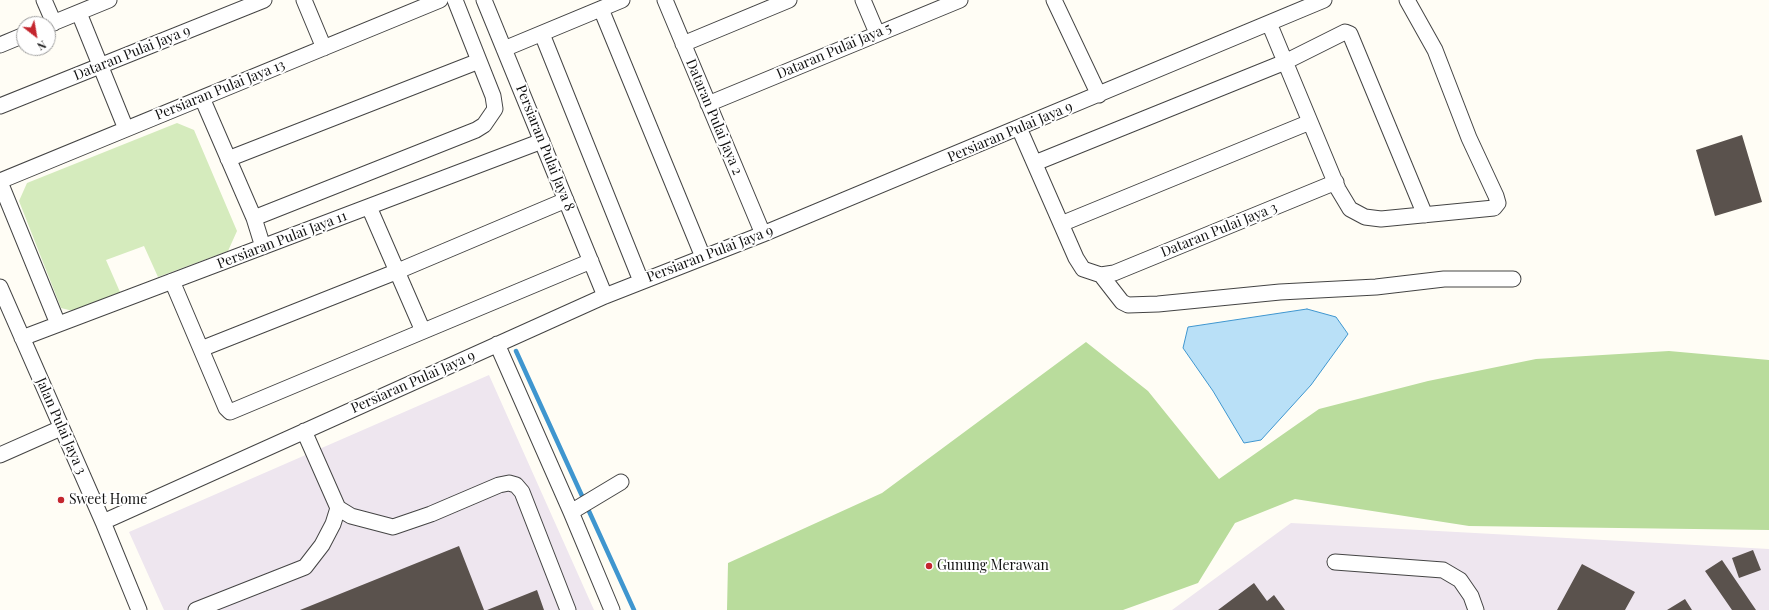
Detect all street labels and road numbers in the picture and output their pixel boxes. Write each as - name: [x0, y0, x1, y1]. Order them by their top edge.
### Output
- street label: Dataran Pulai Jaya 5: [774, 19, 894, 83]
- street label: Dataran Pulai Jaya 9: [71, 22, 193, 84]
- street label: Persiaran Pulai Jaya 13: [153, 56, 287, 124]
- street label: Dataran Pulai Jaya 2: [682, 57, 746, 177]
- street label: Persiaran Pulai Jaya 8: [512, 83, 578, 213]
- street label: Persiaran Pulai Jaya 9: [945, 98, 1075, 166]
- street label: Dataran Pulai Jaya 3: [1158, 199, 1280, 261]
- street label: Persiaran Pulai Jaya 11: [215, 208, 349, 272]
- street label: Persiaran Pulai Jaya 9: [644, 222, 776, 286]
- street label: Persiaran Pulai Jaya 9: [348, 347, 478, 417]
- street label: Jalan Pulai Jaya 3: [32, 375, 90, 477]

